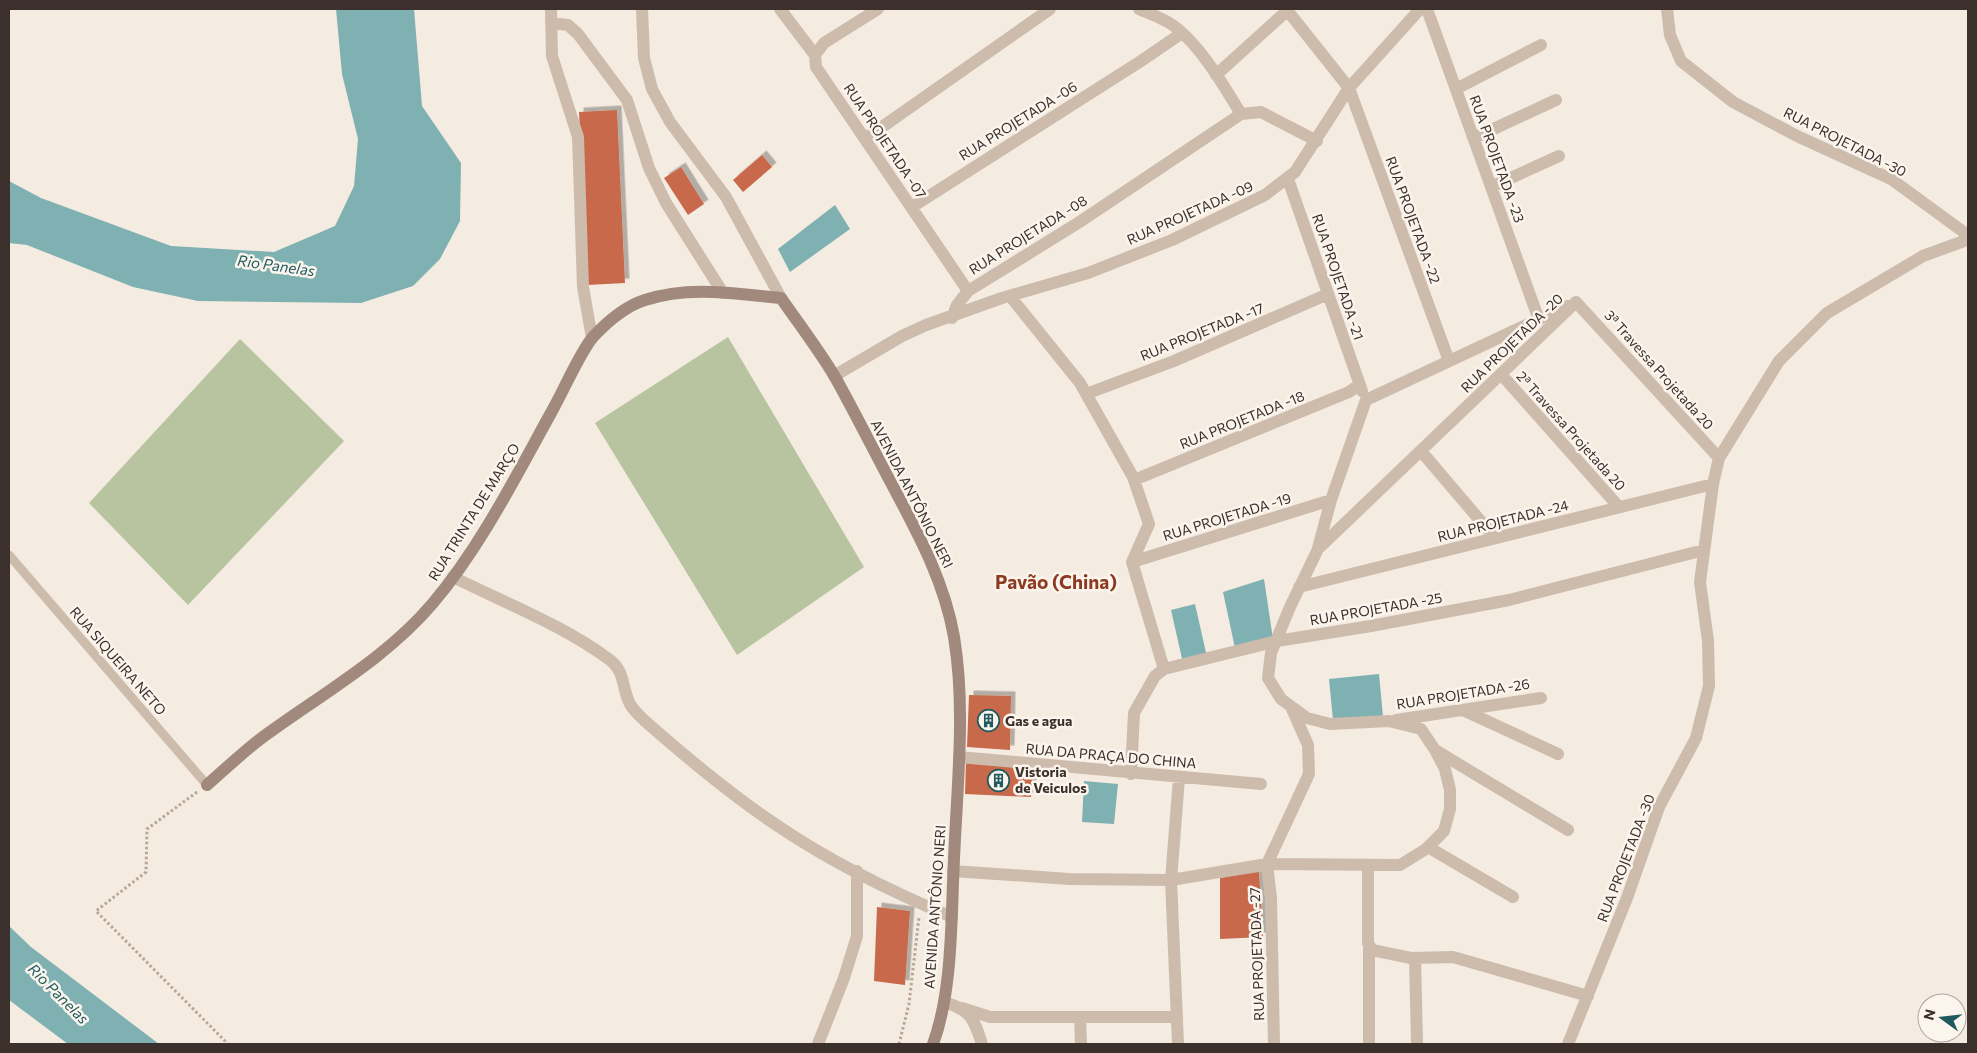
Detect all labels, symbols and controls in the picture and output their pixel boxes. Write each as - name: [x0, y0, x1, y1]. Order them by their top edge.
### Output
- street label: RUA PROJETADA -06: [955, 77, 1080, 164]
- street label: RUA PROJETADA -07: [841, 80, 930, 201]
- street label: RUA PROJETADA -23: [1467, 93, 1528, 225]
- street label: RUA PROJETADA -30: [1781, 103, 1910, 180]
- street label: RUA PROJETADA -22: [1383, 154, 1444, 286]
- street label: RUA PROJETADA -09: [1124, 177, 1255, 248]
- street label: RUA PROJETADA -08: [965, 191, 1090, 278]
- street label: RUA PROJETADA -21: [1309, 212, 1368, 342]
- water label: Rio Panelas: [236, 251, 316, 279]
- street label: RUA PROJETADA -20: [1457, 289, 1566, 396]
- street label: RUA PROJETADA -17: [1137, 299, 1266, 364]
- street label: 3ª Travessa Projetada 20: [1601, 306, 1718, 433]
- street label: 2ª Travessa Projetada 20: [1513, 367, 1629, 494]
- street label: RUA PROJETADA -18: [1177, 387, 1307, 452]
- street label: AVENIDA ANTÔNIO NERI: [868, 417, 957, 571]
- street label: RUA TRINTA DE MARÇO: [424, 440, 523, 584]
- street label: RUA PROJETADA -19: [1161, 489, 1293, 544]
- street label: RUA PROJETADA -24: [1436, 496, 1571, 545]
- district label: Pavão (China): [995, 570, 1117, 593]
- street label: RUA PROJETADA -25: [1308, 588, 1444, 629]
- street label: RUA SIQUEIRA NETO: [67, 603, 170, 718]
- street label: RUA PROJETADA -26: [1395, 675, 1531, 712]
- building icon: Gas e agua: [977, 709, 1001, 733]
- place label: Gas e agua: [1005, 712, 1072, 729]
- street label: RUA DA PRAÇA DO CHINA: [1025, 740, 1198, 771]
- place label: Vistoria de Veiculos: [1015, 763, 1087, 796]
- building icon: Vistoria de Veiculos: [987, 768, 1011, 792]
- street label: RUA PROJETADA -30: [1593, 791, 1658, 924]
- street label: AVENIDA ANTÔNIO NERI: [920, 824, 949, 989]
- street label: RUA PROJETADA -27: [1246, 887, 1267, 1021]
- water label: Rio Panelas: [25, 959, 93, 1027]
- north arrow: [1917, 993, 1967, 1043]
- text: N: [1919, 1007, 1939, 1022]

